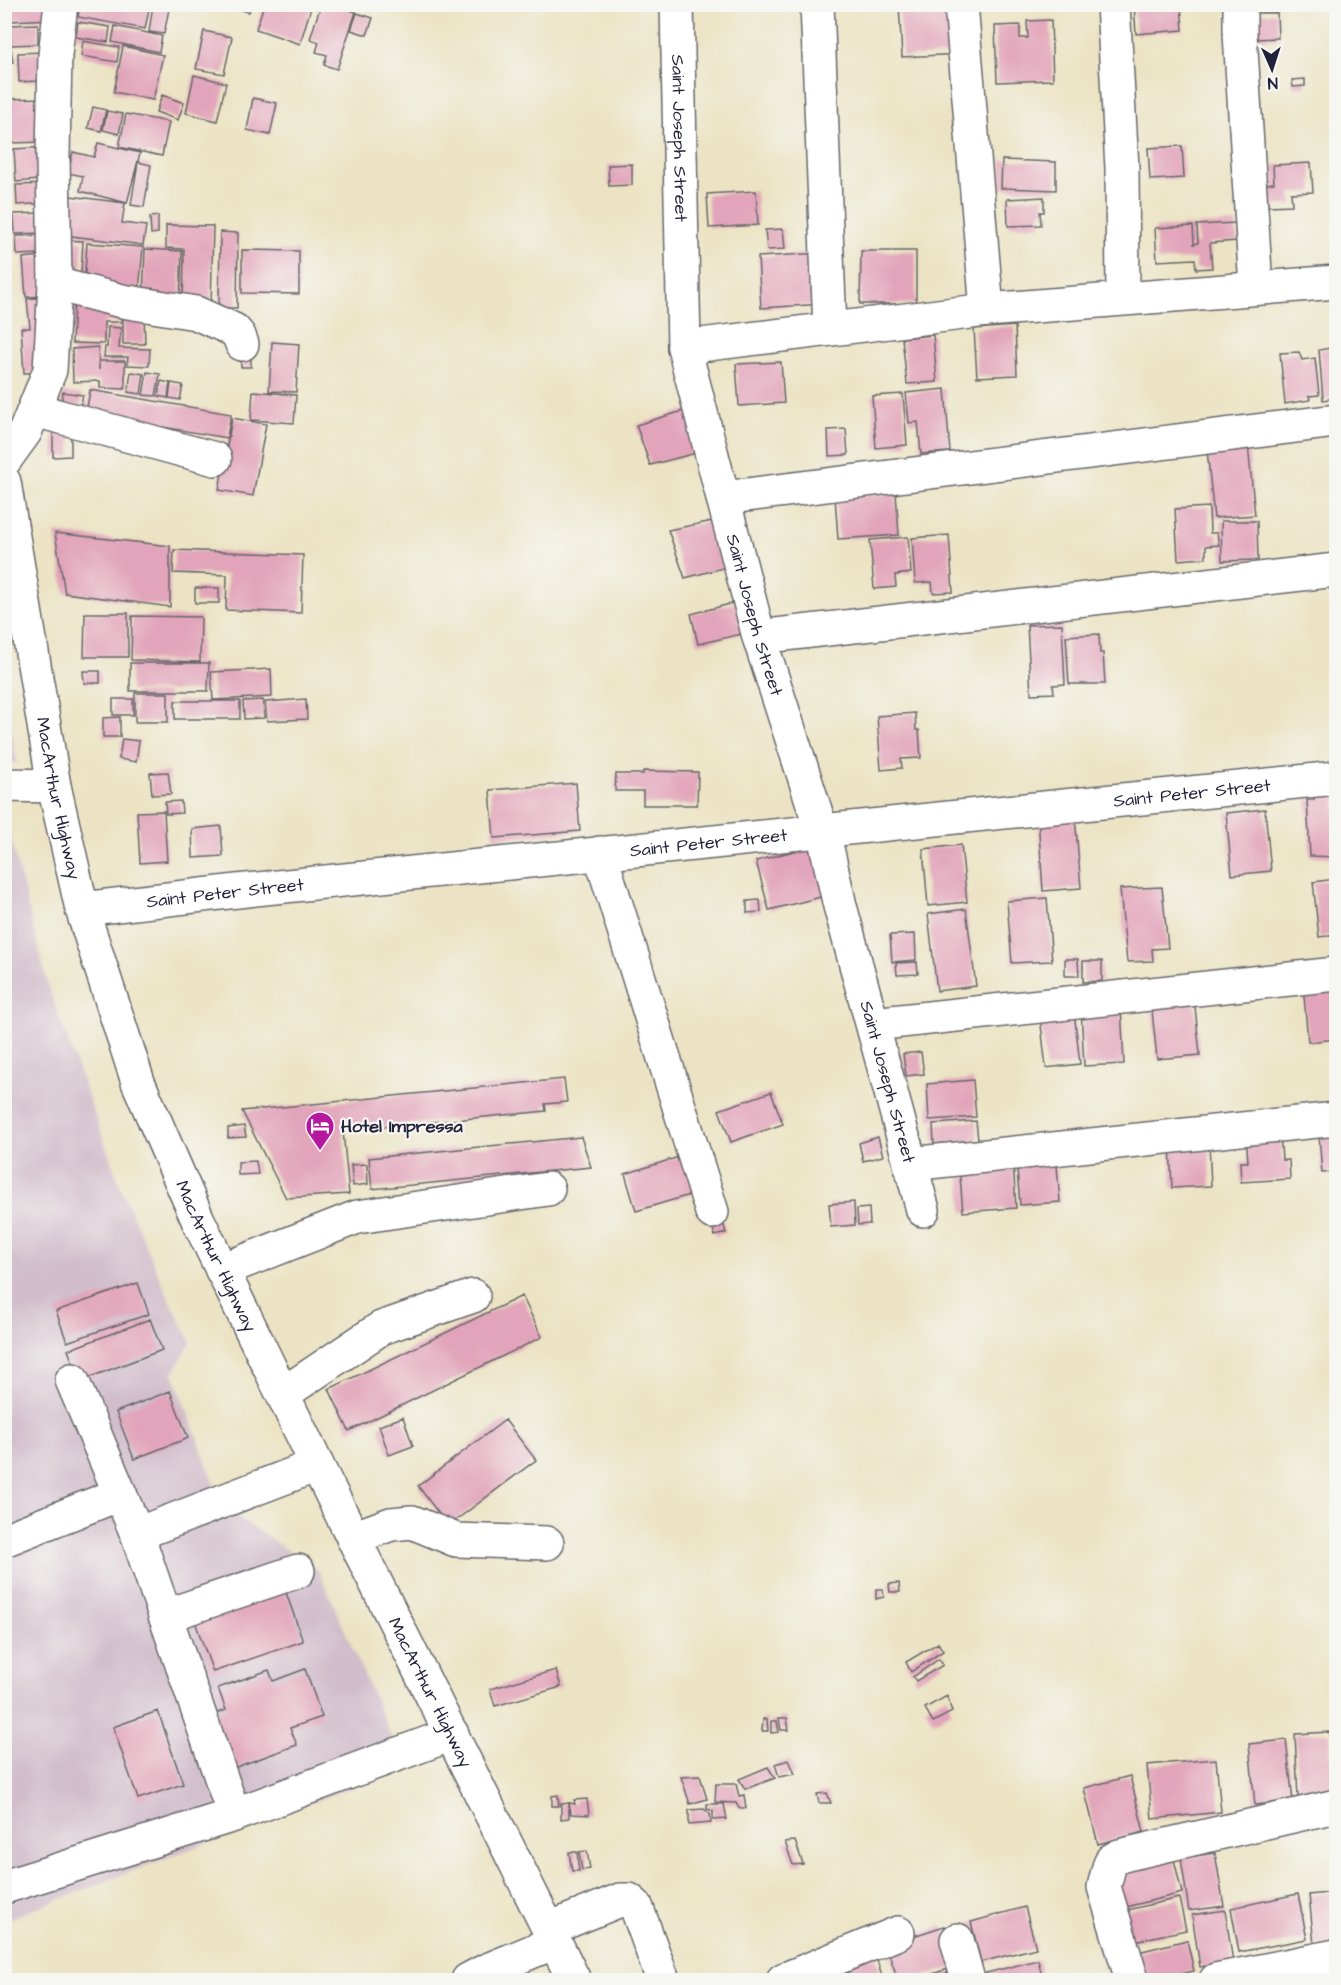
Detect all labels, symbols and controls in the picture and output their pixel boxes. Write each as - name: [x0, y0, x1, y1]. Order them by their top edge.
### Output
- north arrow: [1242, 39, 1302, 99]
- street label: Saint Joseph Street: [666, 54, 694, 223]
- text: N: [1267, 72, 1278, 94]
- street label: Saint Joseph Street: [720, 531, 790, 700]
- street label: MacArthur Highway: [30, 715, 87, 882]
- street label: Saint Peter Street: [1112, 772, 1272, 813]
- street label: Saint Peter Street: [629, 822, 789, 863]
- street label: Saint Peter Street: [145, 872, 306, 914]
- street label: Saint Joseph Street: [854, 998, 922, 1166]
- hotel icon: Hotel Impressa: [304, 1110, 336, 1152]
- place label: Hotel Impressa: [341, 1114, 464, 1139]
- street label: MacArthur Highway: [170, 1177, 263, 1337]
- street label: MacArthur Highway: [382, 1613, 478, 1772]

